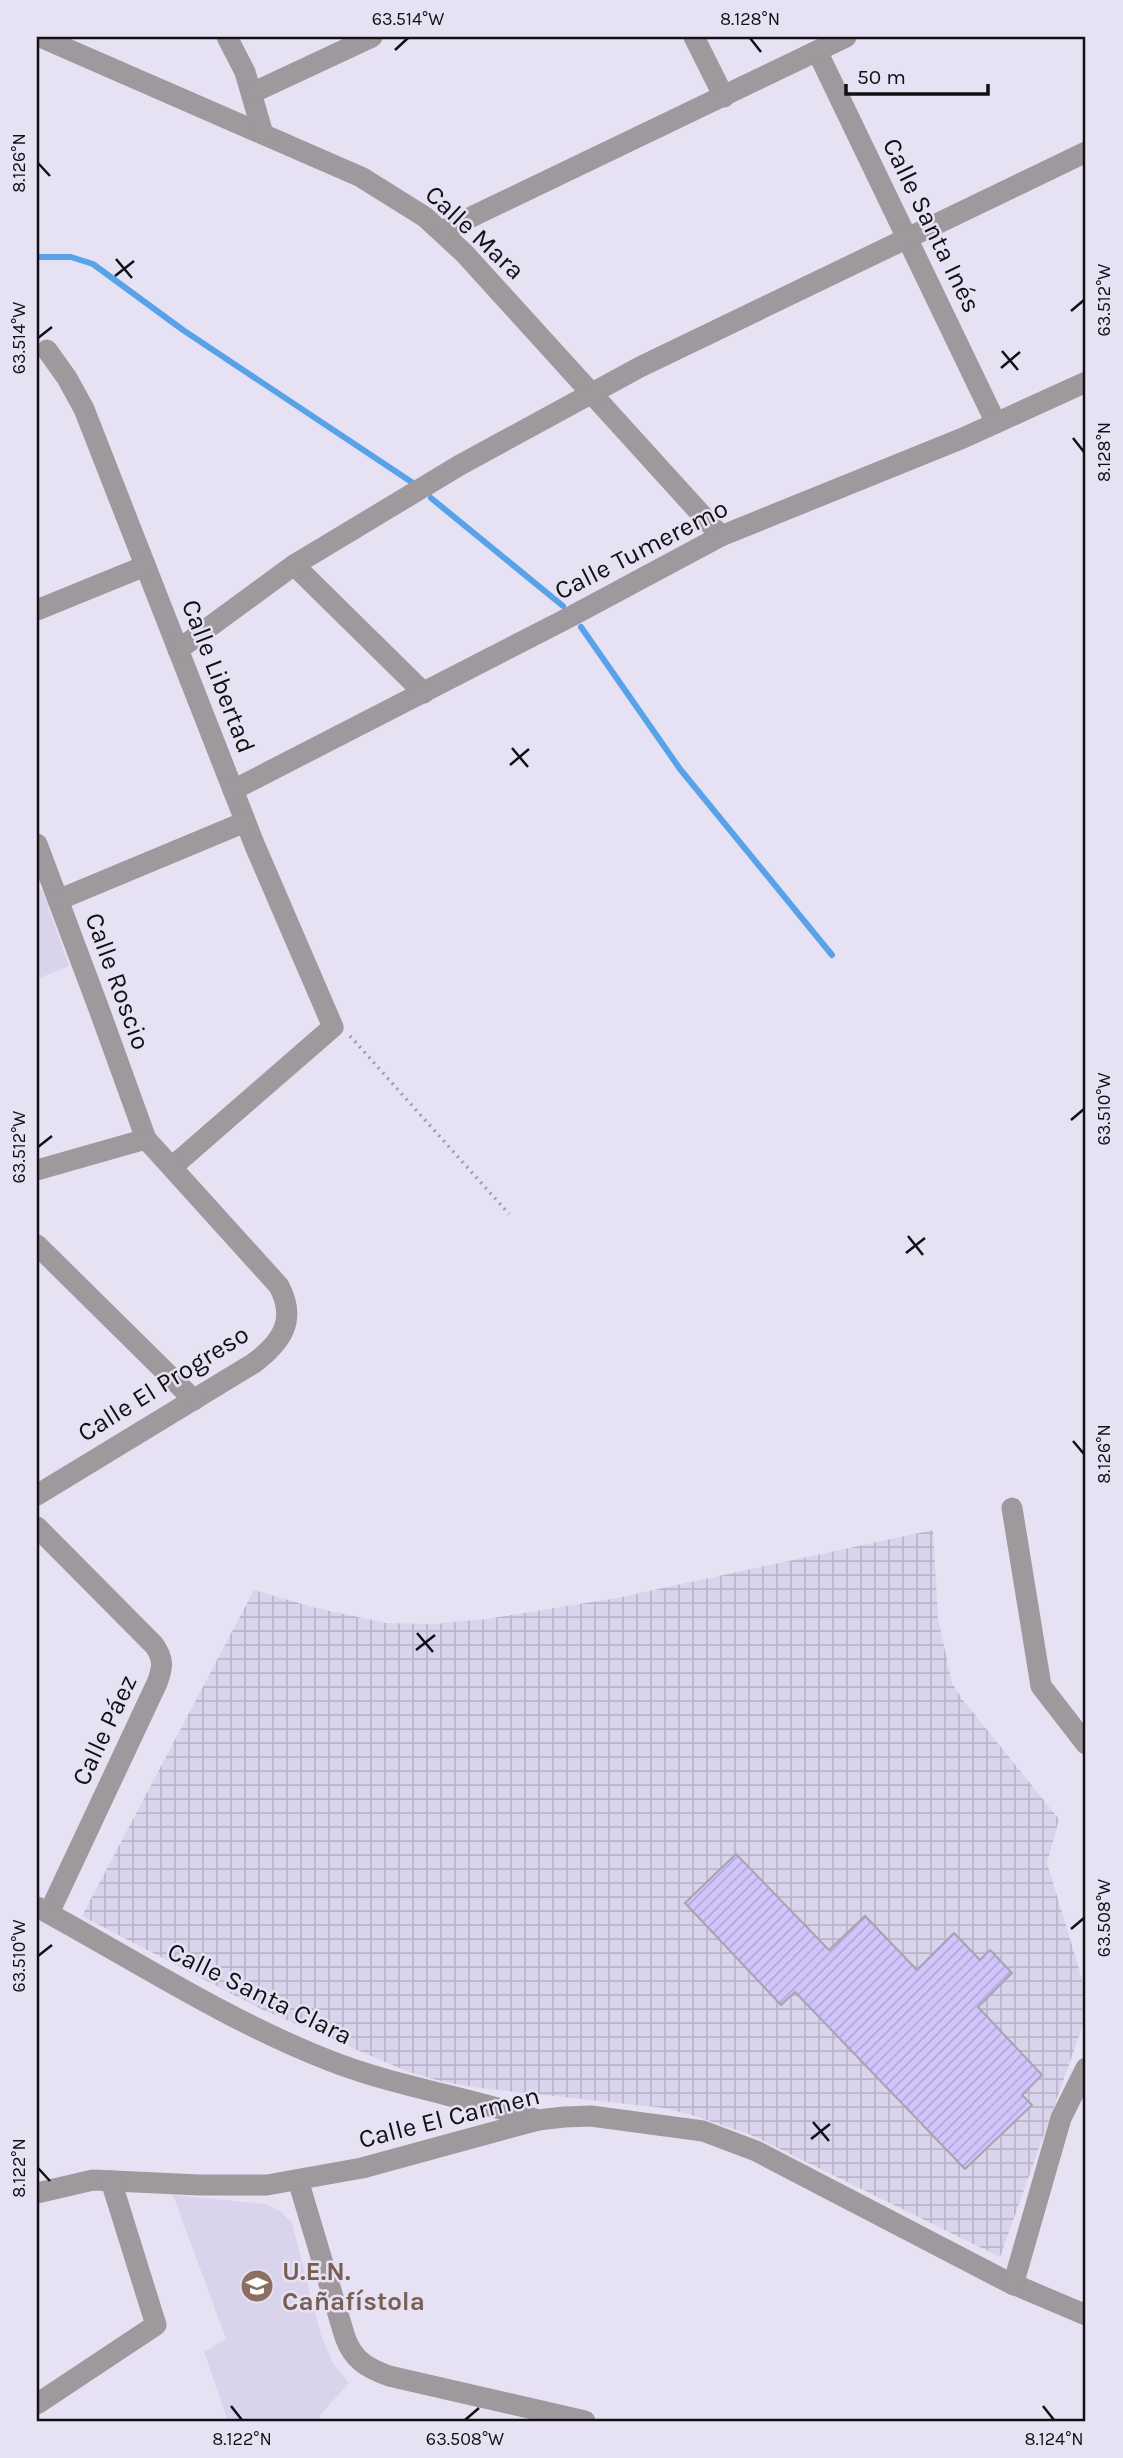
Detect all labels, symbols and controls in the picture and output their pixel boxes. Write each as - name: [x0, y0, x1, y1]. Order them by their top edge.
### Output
- text: 63.514°W: [372, 8, 444, 30]
- text: 8.128°N: [720, 8, 780, 30]
- scale bar: [846, 52, 988, 96]
- text: 50 m: [857, 65, 906, 89]
- text: 8.126°N: [8, 133, 30, 193]
- street label: Calle Santa Inés: [876, 133, 987, 318]
- street label: Calle Mara: [419, 179, 531, 286]
- text: 63.512°W: [1093, 264, 1115, 336]
- text: 63.514°W: [8, 302, 30, 374]
- text: 8.128°N: [1093, 422, 1115, 482]
- street label: Calle Tumeremo: [549, 492, 733, 606]
- street label: Calle Libertad: [175, 595, 262, 757]
- street label: Calle Roscio: [78, 908, 157, 1054]
- text: 63.510°W: [1093, 1072, 1115, 1146]
- text: 63.512°W: [8, 1111, 30, 1183]
- street label: Calle El Progreso: [72, 1318, 254, 1448]
- text: 8.126°N: [1093, 1424, 1115, 1484]
- street label: Calle Páez: [65, 1670, 144, 1791]
- text: 63.508°W: [1093, 1879, 1115, 1957]
- text: 63.510°W: [8, 1919, 30, 1993]
- street label: Calle Santa Clara: [162, 1935, 357, 2052]
- street label: Calle El Carmen: [355, 2080, 543, 2155]
- text: 8.122°N: [8, 2138, 30, 2198]
- place label: U.E.N. Cañafístola: [282, 2256, 425, 2317]
- school or university icon: U.E.N. Cañafístola: [238, 2267, 276, 2305]
- text: 8.122°N: [212, 2428, 272, 2450]
- text: 63.508°W: [426, 2428, 504, 2450]
- text: 8.124°N: [1024, 2428, 1084, 2450]

